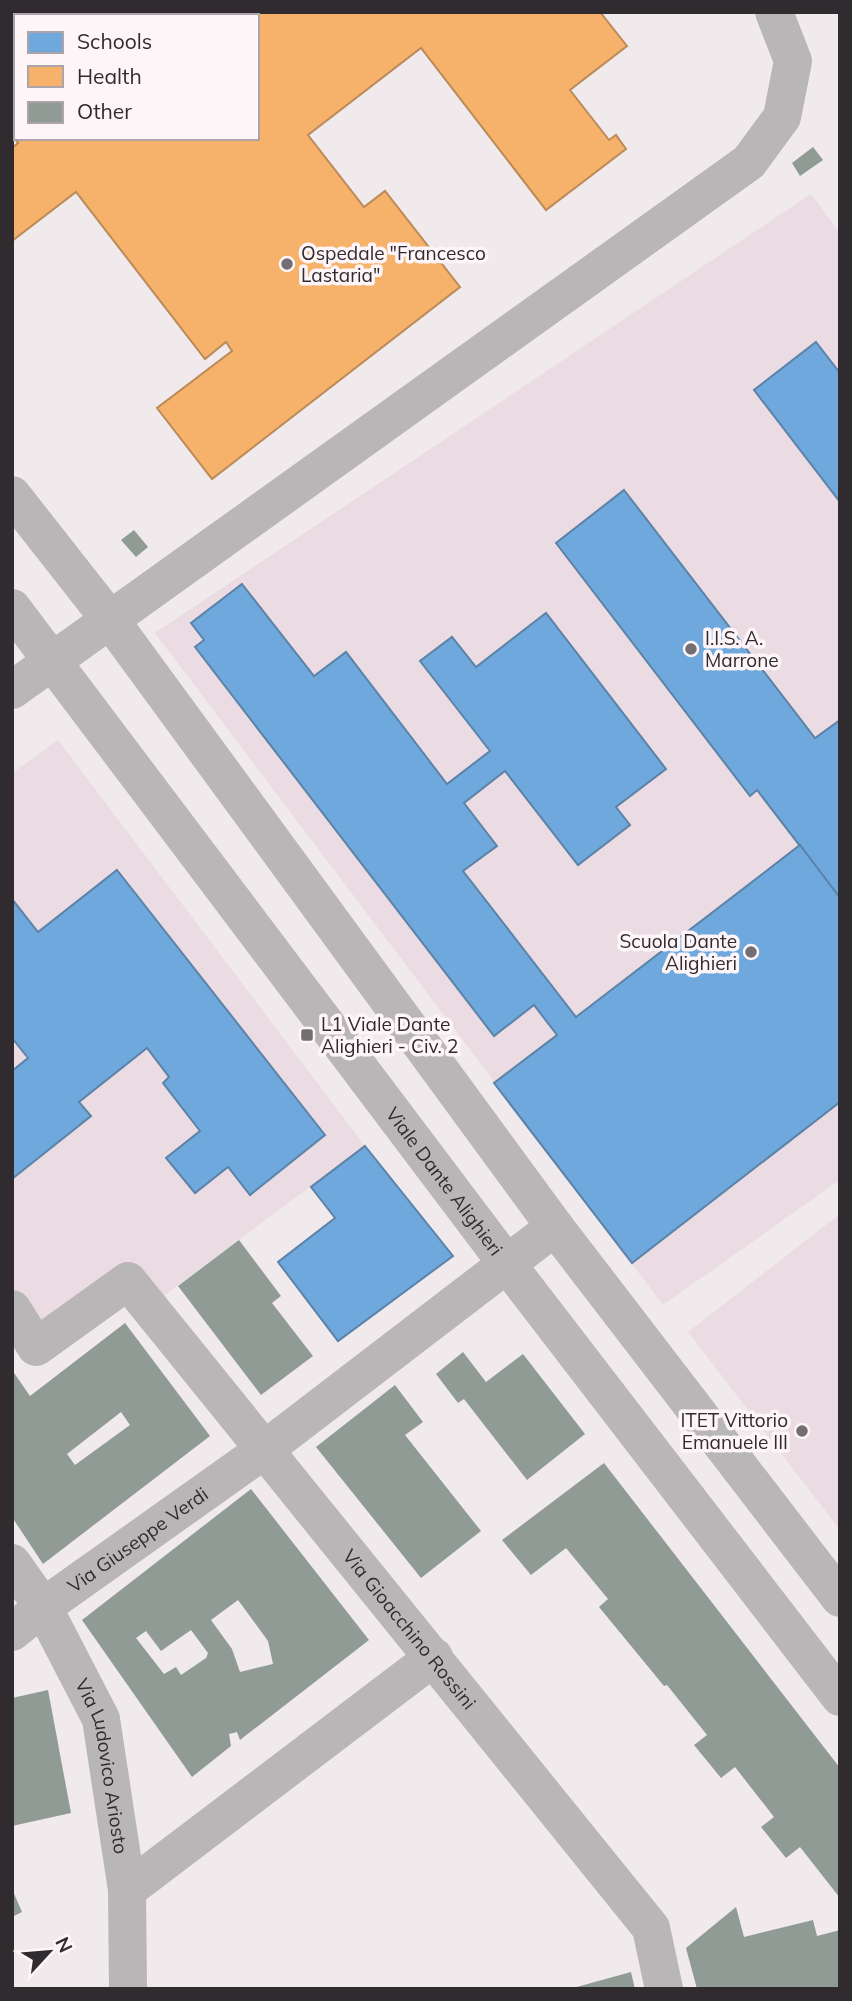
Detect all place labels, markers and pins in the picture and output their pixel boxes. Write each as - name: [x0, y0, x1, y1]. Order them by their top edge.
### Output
- place label: Ospedale "Francesco Lastaria": [301, 241, 486, 287]
- marker: Ospedale "Francesco Lastaria": [279, 256, 295, 272]
- place label: I.I.S. A. Marrone: [705, 626, 779, 672]
- marker: I.I.S. A. Marrone: [683, 641, 699, 657]
- place label: Scuola Dante Alighieri: [619, 929, 737, 975]
- marker: Scuola Dante Alighieri: [743, 944, 759, 960]
- place label: L1 Viale Dante Alighieri - Civ. 2: [321, 1012, 458, 1058]
- marker: L1 Viale Dante Alighieri - Civ. 2: [299, 1027, 315, 1043]
- place label: ITET Vittorio Emanuele III: [680, 1408, 788, 1454]
- marker: ITET Vittorio Emanuele III: [794, 1423, 810, 1439]

